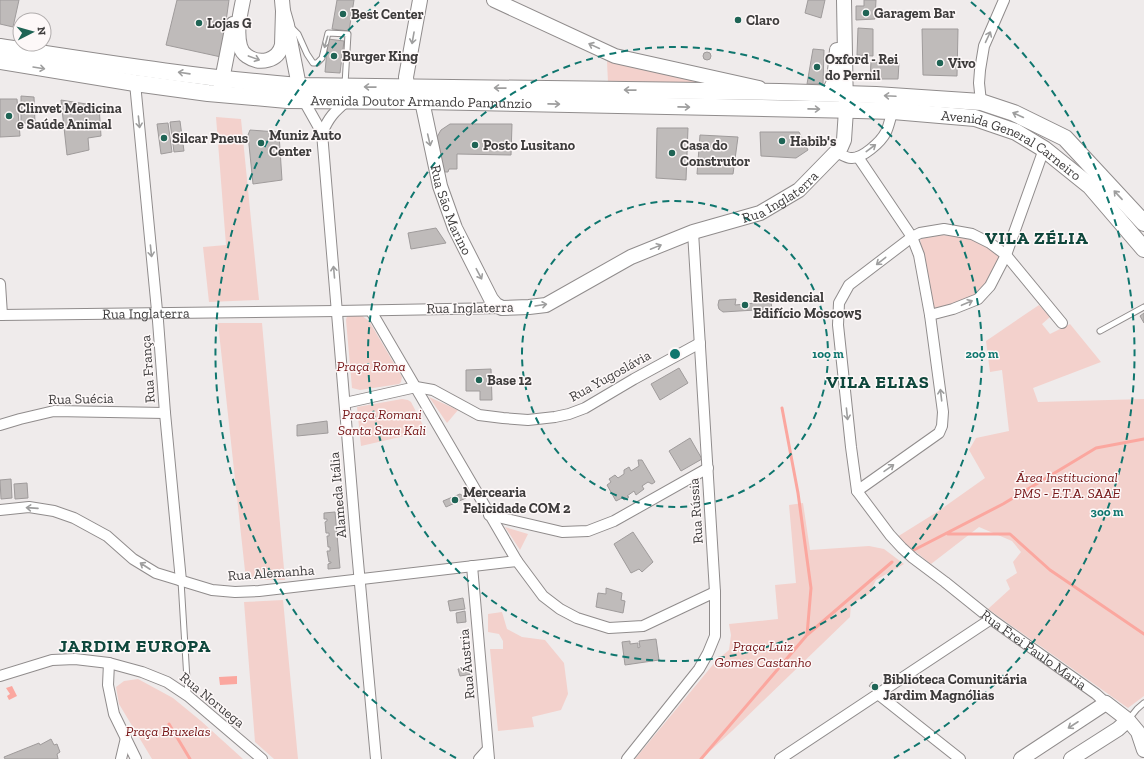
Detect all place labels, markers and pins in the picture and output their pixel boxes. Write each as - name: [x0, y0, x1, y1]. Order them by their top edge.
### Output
- place label: Garagem Bar: [874, 5, 955, 22]
- place label: Best Center: [351, 6, 424, 23]
- marker: Garagem Bar: [861, 8, 871, 18]
- marker: Best Center: [338, 9, 348, 19]
- place label: Claro: [746, 12, 780, 29]
- place label: Lojas G: [207, 15, 252, 32]
- marker: Claro: [733, 15, 743, 25]
- marker: Lojas G: [194, 18, 204, 28]
- place label: Burger King: [342, 48, 418, 65]
- marker: Burger King: [329, 51, 339, 61]
- place label: Oxford - Rei do Pernil: [825, 51, 898, 84]
- place label: Vivo: [948, 55, 976, 72]
- marker: Vivo: [935, 58, 945, 68]
- marker: Oxford - Rei do Pernil: [812, 62, 822, 72]
- place label: Clinvet Medicina e Saúde Animal: [17, 100, 122, 133]
- marker: Clinvet Medicina e Saúde Animal: [4, 111, 14, 121]
- place label: Muniz Auto Center: [269, 127, 342, 160]
- place label: Silcar Pneus: [172, 130, 249, 147]
- marker: Silcar Pneus: [159, 133, 169, 143]
- place label: Habib's: [790, 133, 837, 150]
- marker: Habib's: [777, 136, 787, 146]
- place label: Posto Lusitano: [483, 137, 576, 154]
- place label: Casa do Construtor: [680, 137, 750, 170]
- marker: Muniz Auto Center: [256, 138, 266, 148]
- marker: Posto Lusitano: [470, 140, 480, 150]
- marker: Casa do Construtor: [667, 148, 677, 158]
- place label: Residencial Edifício Moscow5: [753, 289, 862, 322]
- marker: Residencial Edifício Moscow5: [740, 300, 750, 310]
- centre of rings: [668, 347, 682, 361]
- place label: Base 12: [487, 372, 532, 389]
- marker: Base 12: [474, 375, 484, 385]
- place label: Mercearia Felicidade COM 2: [463, 484, 571, 517]
- marker: Mercearia Felicidade COM 2: [450, 495, 460, 505]
- place label: Biblioteca Comunitária Jardim Magnólias: [883, 671, 1027, 704]
- marker: Biblioteca Comunitária Jardim Magnólias: [870, 682, 880, 692]

